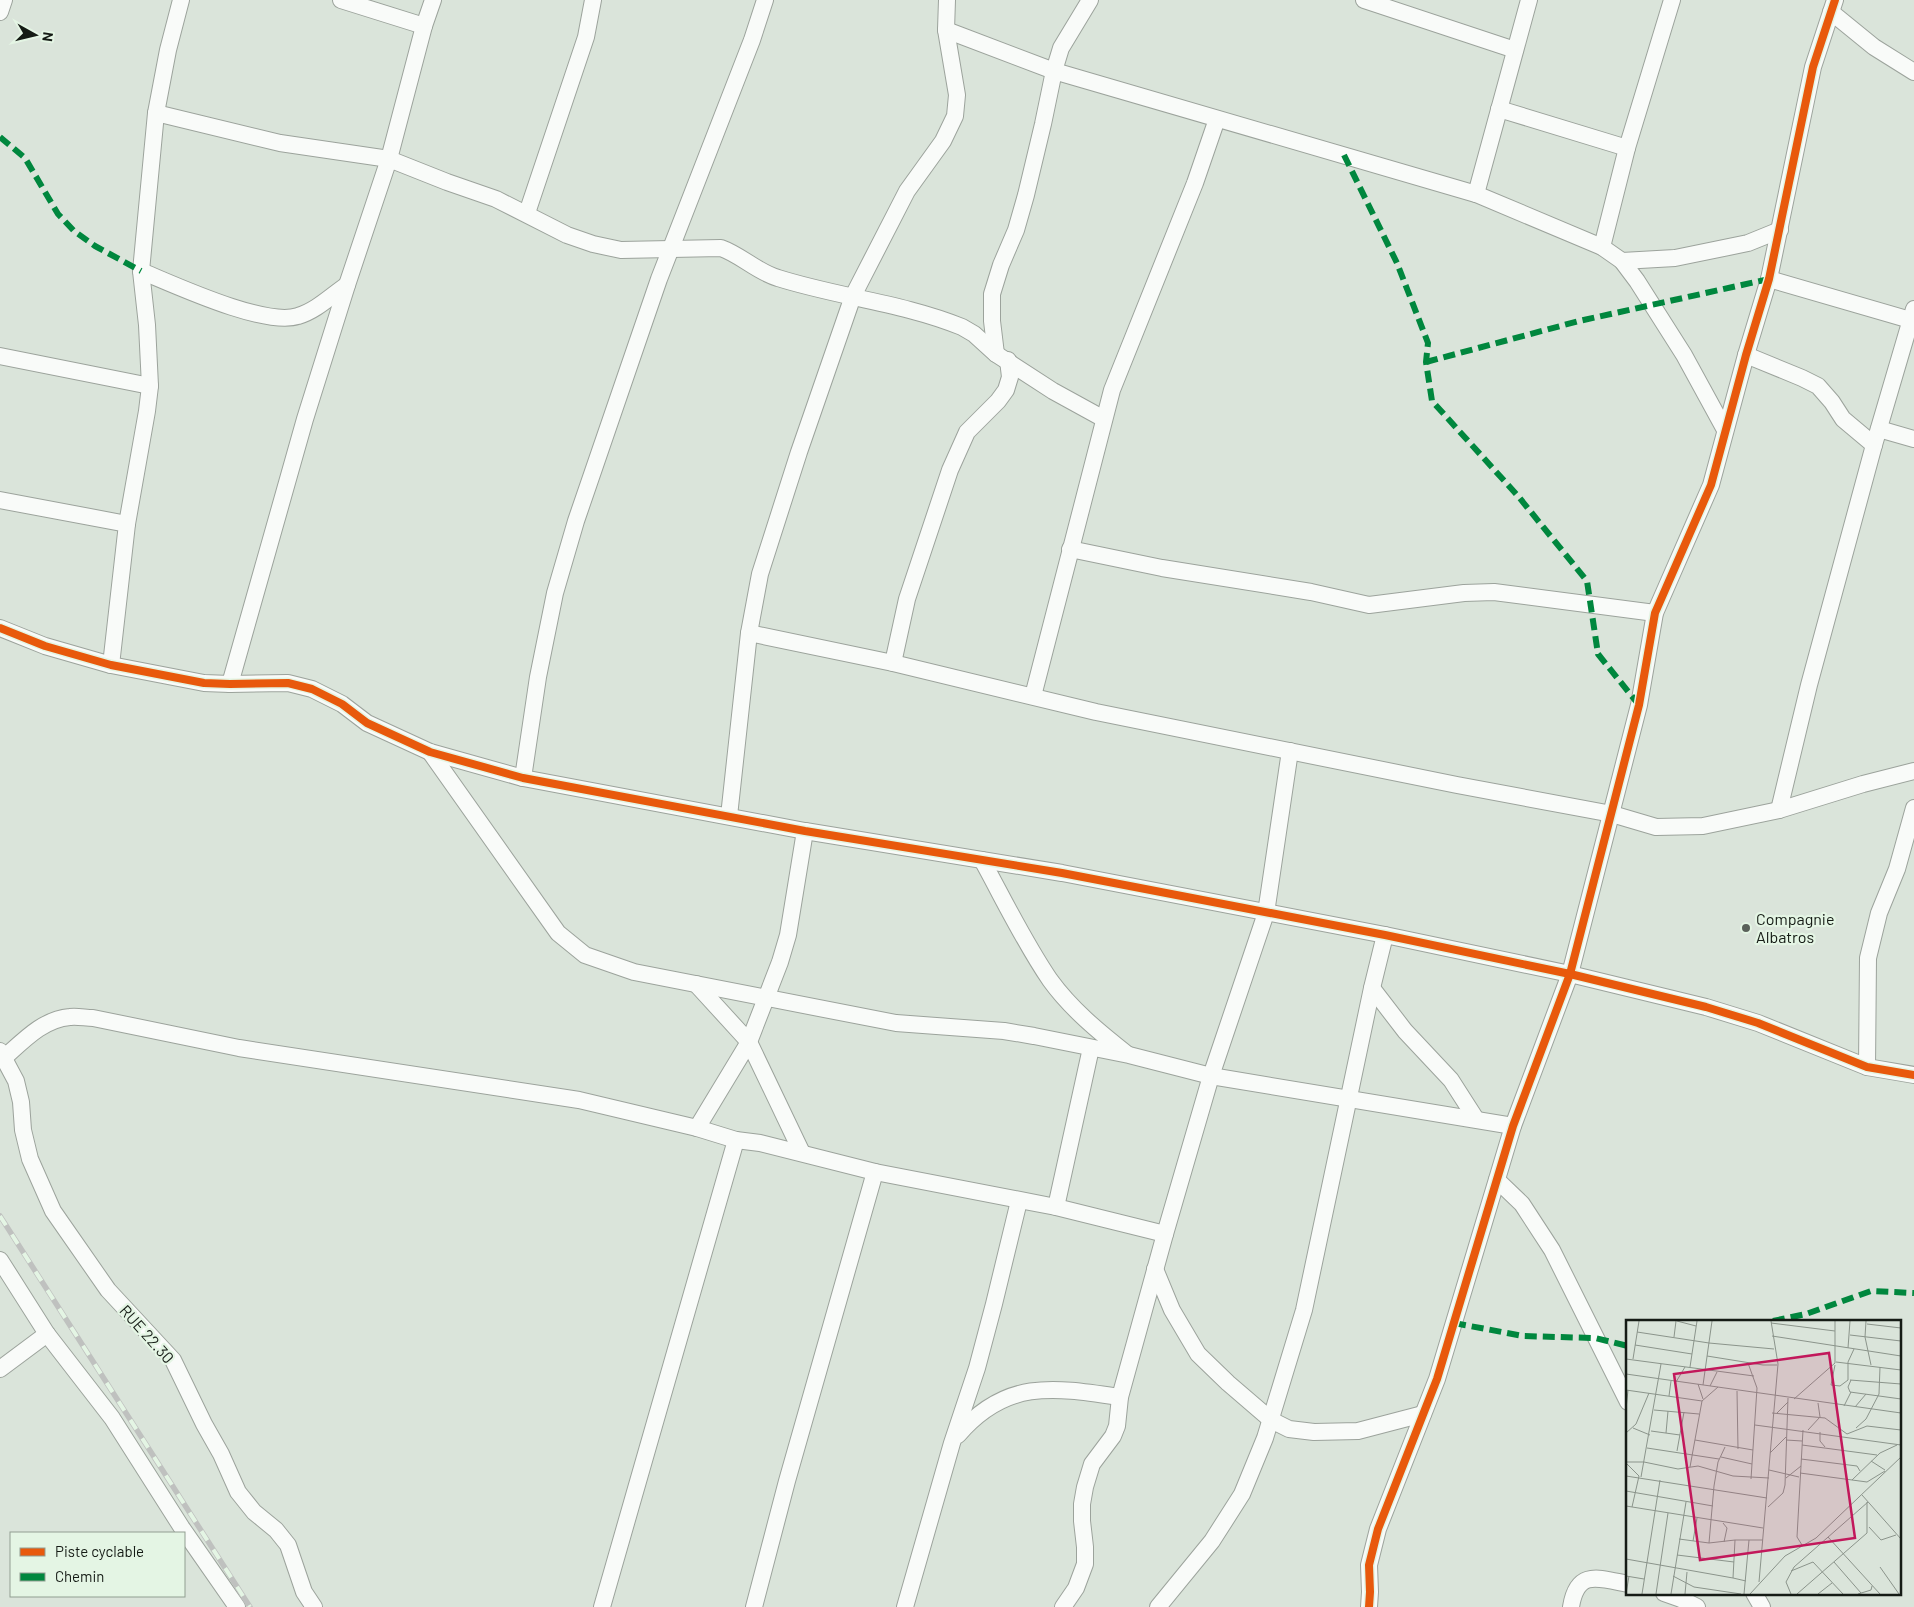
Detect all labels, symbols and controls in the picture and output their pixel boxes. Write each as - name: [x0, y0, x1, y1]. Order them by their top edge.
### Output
- north arrow: [10, 10, 60, 60]
- text: N: [39, 31, 57, 43]
- place label: Compagnie Albatros: [1756, 909, 1834, 946]
- marker: Compagnie Albatros: [1740, 922, 1752, 934]
- street label: RUE 22.30: [116, 1301, 178, 1367]
- inset map: [1626, 1320, 1902, 1594]
- legend: [10, 1532, 185, 1597]
- text: Piste cyclable: [55, 1542, 144, 1560]
- text: Chemin: [55, 1567, 104, 1585]

